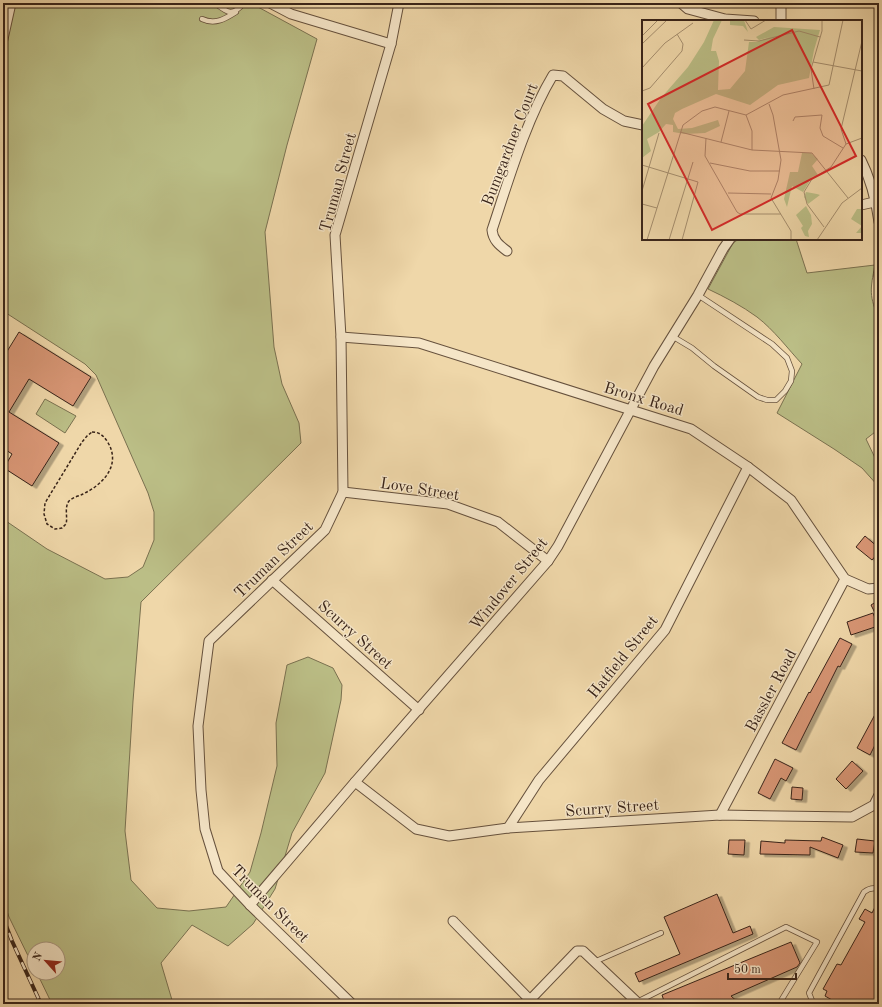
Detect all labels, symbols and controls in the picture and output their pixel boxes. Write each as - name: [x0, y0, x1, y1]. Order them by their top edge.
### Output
- inset map: [642, 20, 862, 240]
- street label: Bumgardner Court: [480, 81, 542, 208]
- street label: Truman Street: [318, 130, 360, 234]
- street label: Bronx Road: [602, 380, 685, 420]
- street label: Love Street: [379, 476, 461, 504]
- street label: Truman Street: [232, 519, 317, 602]
- street label: Windover Street: [468, 535, 552, 633]
- street label: Scurry Street: [314, 598, 395, 673]
- street label: Hatfield Street: [585, 612, 662, 702]
- street label: Bassler Road: [743, 647, 800, 735]
- street label: Scurry Street: [565, 798, 660, 820]
- street label: Truman Street: [228, 862, 312, 947]
- north arrow: [26, 941, 66, 981]
- text: N: [32, 950, 46, 963]
- scale bar: [728, 955, 796, 981]
- text: 50 m: [734, 963, 761, 976]

